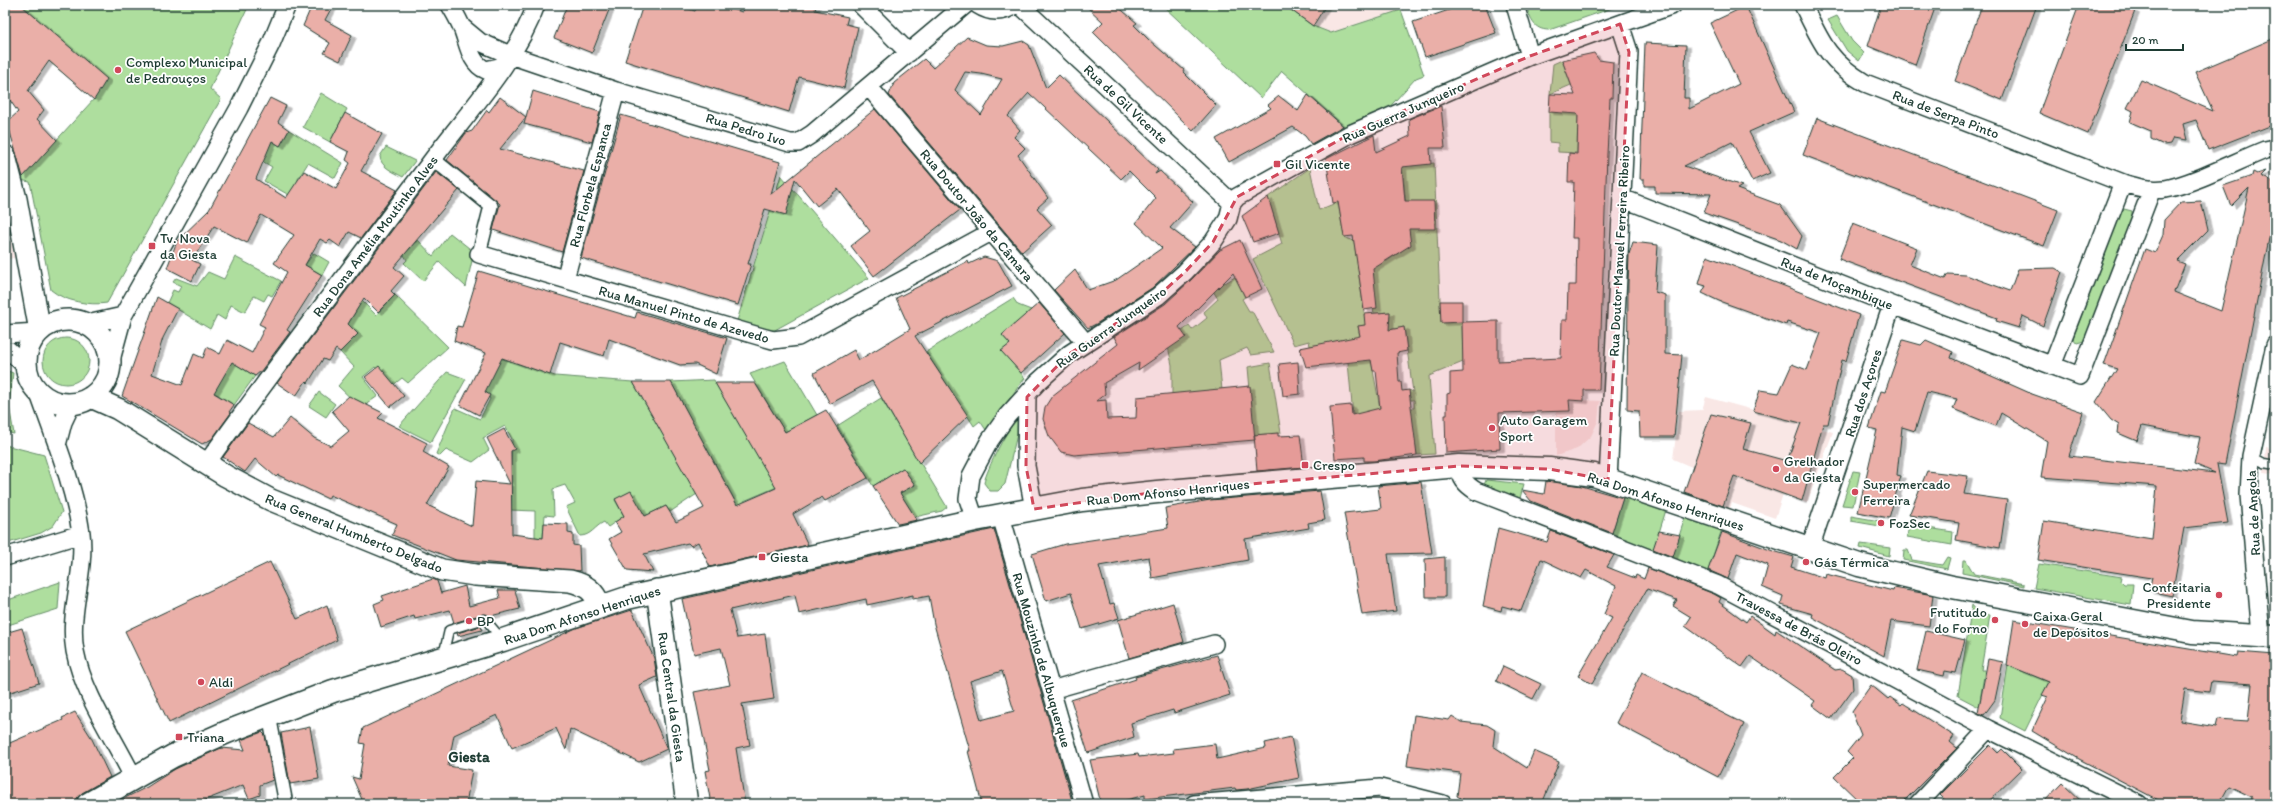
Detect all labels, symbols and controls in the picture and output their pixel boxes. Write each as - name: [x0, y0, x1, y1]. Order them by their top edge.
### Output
- scale bar: [2126, 26, 2183, 52]
- text: 20 m: [2132, 33, 2159, 47]
- place label: Complexo Municipal de Pedrouços: [126, 54, 247, 87]
- street label: Rua de Gil Vicente: [1080, 61, 1172, 148]
- marker: Complexo Municipal de Pedrouços: [113, 65, 123, 75]
- street label: Rua Guerra Junqueiro: [1340, 78, 1467, 147]
- street label: Rua de Serpa Pinto: [1890, 86, 2002, 143]
- street label: Rua Pedro Ivo: [704, 109, 788, 150]
- street label: Rua Florbela Espanca: [566, 120, 615, 249]
- street label: Rua Doutor Manuel Ferreira Ribeiro: [1605, 145, 1634, 357]
- street label: Rua Doutor João da Câmara: [916, 146, 1038, 286]
- street label: Rua Dona Amélia Moutinho Alves: [309, 152, 442, 320]
- place label: Gil Vicente: [1285, 156, 1351, 173]
- marker: Gil Vicente: [1272, 159, 1282, 169]
- place label: Tv. Nova da Giesta: [160, 230, 218, 263]
- marker: Tv. Nova da Giesta: [147, 241, 157, 251]
- street label: Rua de Moçambique: [1778, 253, 1896, 314]
- street label: Rua Manuel Pinto de Azevedo: [597, 282, 771, 347]
- street label: Rua Guerra Junqueiro: [1053, 283, 1170, 372]
- street label: Rua dos Açores: [1841, 347, 1886, 439]
- place label: Auto Garagem Sport: [1500, 412, 1587, 445]
- marker: Auto Garagem Sport: [1487, 423, 1497, 433]
- place label: Grelhador da Giesta: [1784, 453, 1845, 486]
- place label: Crespo: [1313, 457, 1355, 474]
- marker: Crespo: [1300, 460, 1310, 470]
- marker: Grelhador da Giesta: [1771, 464, 1781, 474]
- street label: Rua Dom Afonso Henriques: [1585, 468, 1746, 535]
- street label: Rua de Angola: [2243, 470, 2264, 556]
- street label: Rua Dom Afonso Henriques: [1086, 475, 1250, 510]
- place label: Supermercado Ferreira: [1863, 476, 1950, 509]
- marker: Supermercado Ferreira: [1850, 487, 1860, 497]
- street label: Rua General Humberto Delgado: [263, 490, 445, 577]
- place label: FozSec: [1889, 515, 1930, 532]
- marker: FozSec: [1876, 518, 1886, 528]
- place label: Giesta: [770, 549, 809, 566]
- marker: Giesta: [757, 552, 767, 562]
- place label: Gás Térmica: [1814, 554, 1889, 571]
- marker: Gás Térmica: [1801, 557, 1811, 567]
- street label: Rua Mouzinho de Albuquerque: [1008, 571, 1075, 750]
- place label: Confeitaria Presidente: [2142, 579, 2212, 612]
- street label: Rua Dom Afonso Henriques: [502, 582, 663, 649]
- street label: Travessa de Brás Oleiro: [1732, 588, 1865, 669]
- marker: Confeitaria Presidente: [2214, 590, 2224, 600]
- place label: Frutitudo do Forno: [1930, 604, 1987, 637]
- place label: Caixa Geral de Depósitos: [2033, 608, 2109, 641]
- place label: BP: [477, 613, 494, 630]
- marker: Frutitudo do Forno: [1990, 615, 2000, 625]
- marker: BP: [464, 616, 474, 626]
- marker: Caixa Geral de Depósitos: [2020, 619, 2030, 629]
- street label: Rua Central da Giesta: [654, 631, 689, 763]
- place label: Aldi: [209, 674, 233, 691]
- marker: Aldi: [196, 677, 206, 687]
- place label: Triana: [187, 729, 225, 746]
- marker: Triana: [174, 732, 184, 742]
- district label: Giesta: [448, 748, 490, 766]

